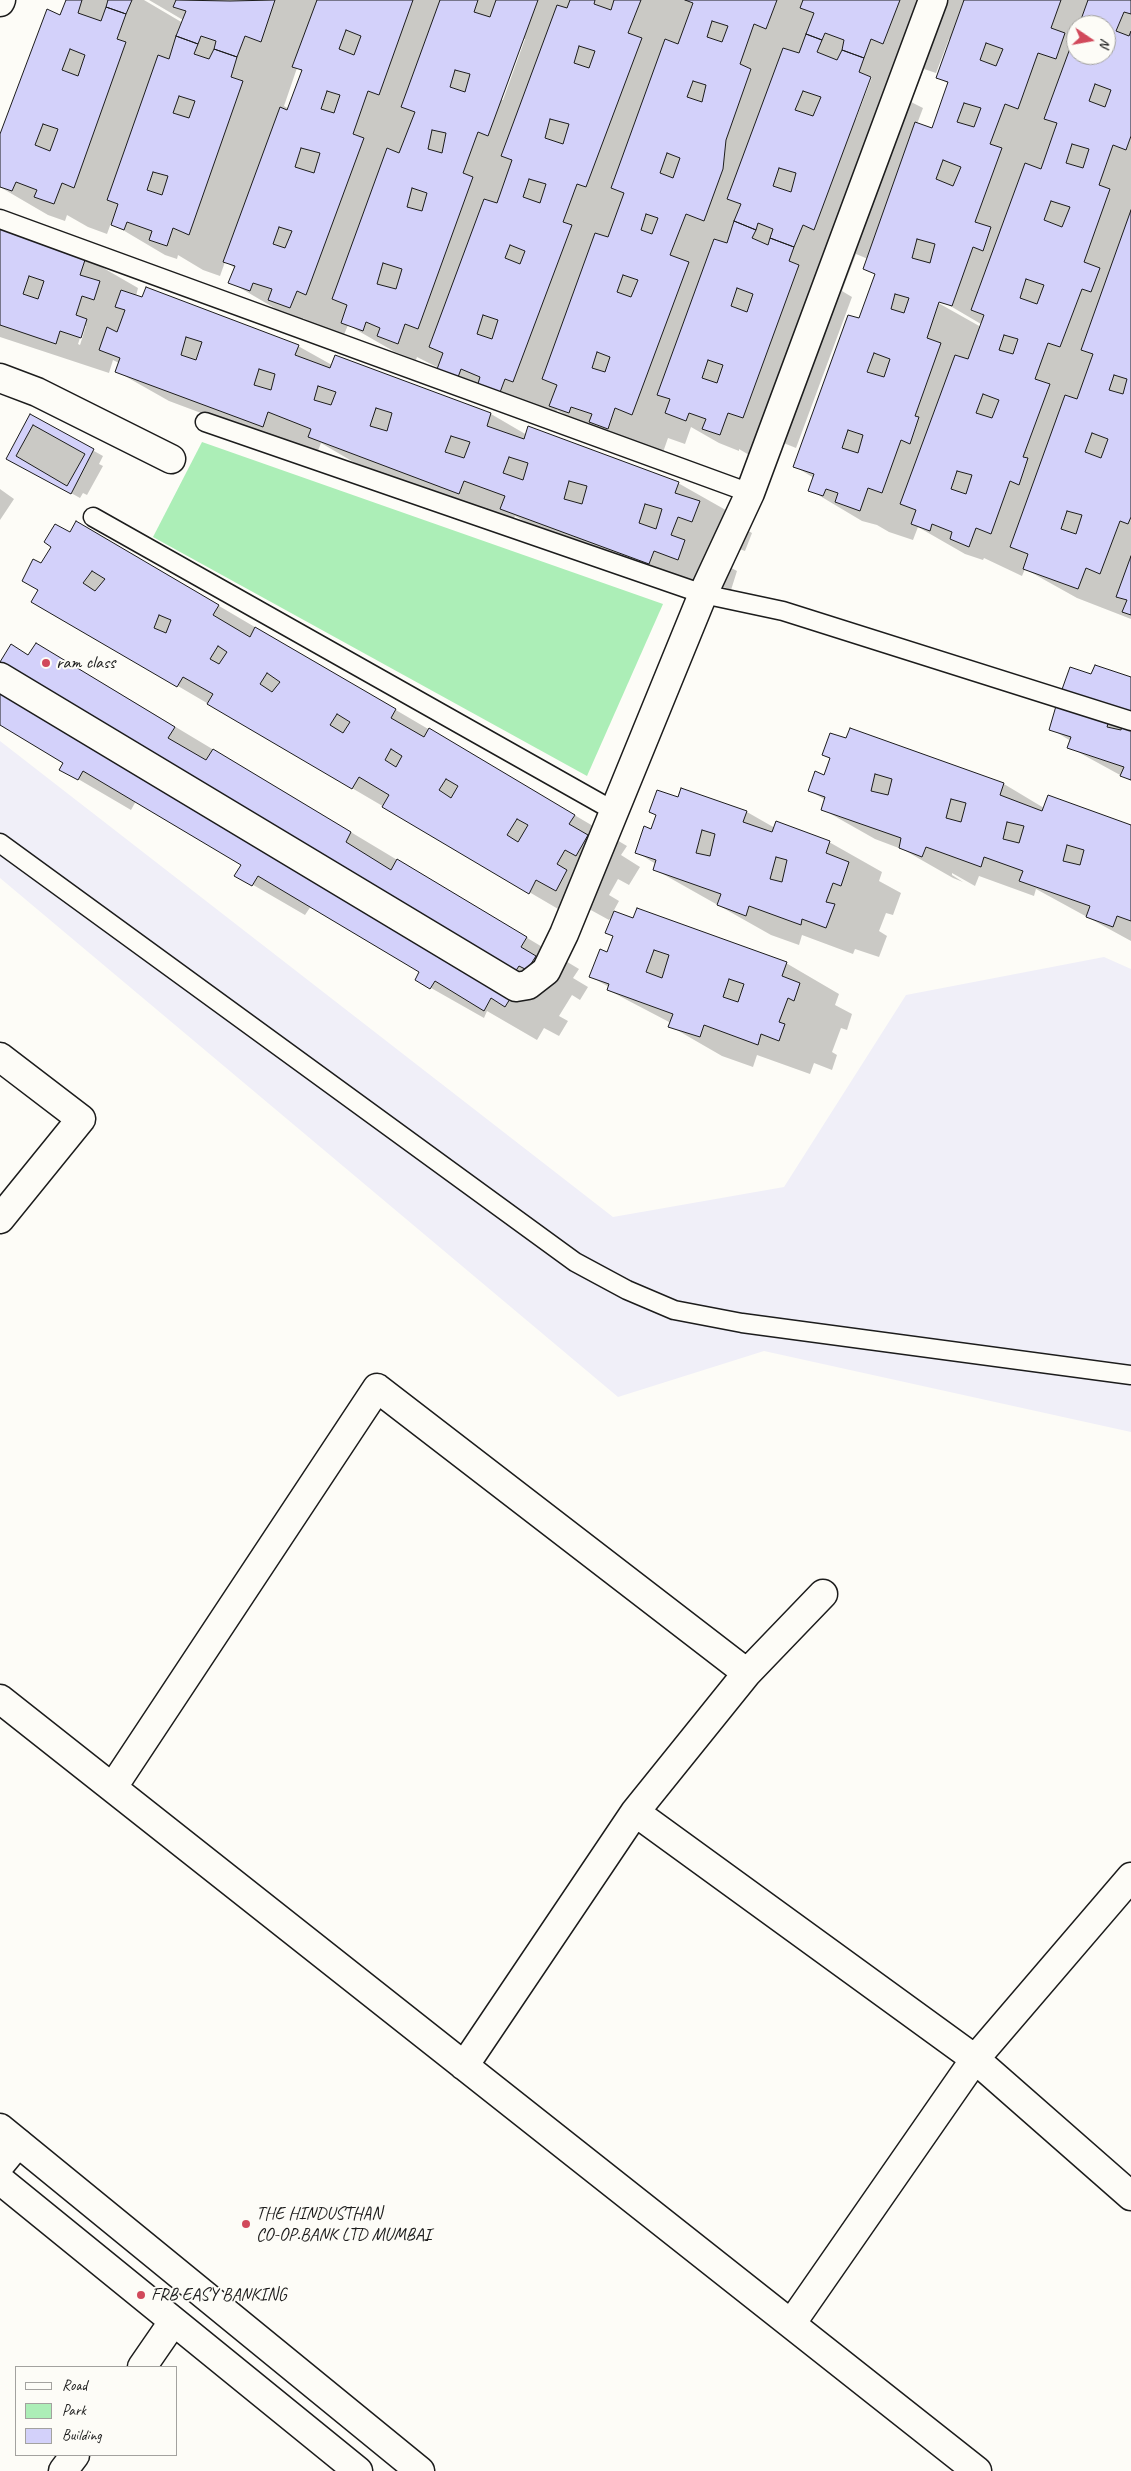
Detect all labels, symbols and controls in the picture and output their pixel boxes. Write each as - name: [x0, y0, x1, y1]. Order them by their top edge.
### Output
- north arrow: [1066, 15, 1116, 65]
- text: N: [1096, 37, 1114, 49]
- place label: ram class: [56, 652, 115, 674]
- marker: ram class: [40, 657, 52, 669]
- place label: THE HINDUSTHAN CO-OP.BANK LTD MUMBAI: [256, 2203, 431, 2246]
- marker: THE HINDUSTHAN CO-OP.BANK LTD MUMBAI: [240, 2218, 252, 2230]
- place label: FRB EASY BANKING: [151, 2284, 287, 2306]
- marker: FRB EASY BANKING: [135, 2289, 147, 2301]
- legend: [15, 2366, 178, 2456]
- text: Road: [62, 2376, 87, 2395]
- text: Park: [62, 2401, 86, 2420]
- text: Building: [62, 2426, 101, 2445]

